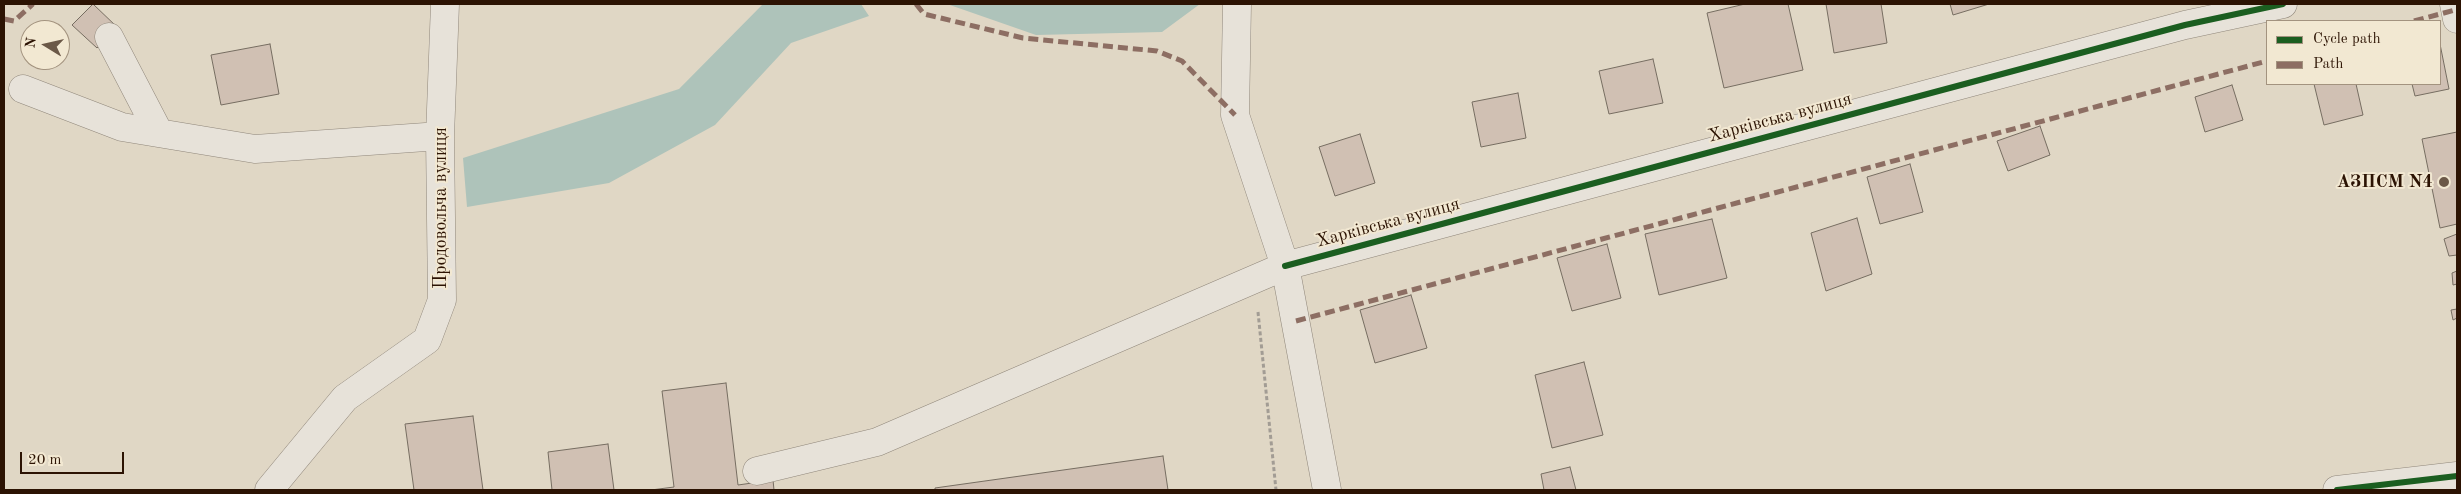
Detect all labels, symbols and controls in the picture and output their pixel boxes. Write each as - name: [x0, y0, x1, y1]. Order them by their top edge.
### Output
- north arrow: [20, 20, 70, 70]
- legend: [2266, 20, 2441, 85]
- text: Cycle path: [2313, 32, 2381, 47]
- text: N: [23, 36, 39, 49]
- text: Path: [2313, 57, 2343, 72]
- street label: Харківська вулиця: [1706, 88, 1854, 148]
- street label: Продовольча вулиця: [430, 127, 452, 289]
- place label: АЗПСМ N4: [2337, 171, 2433, 193]
- marker: АЗПСМ N4: [2437, 175, 2451, 189]
- street label: Харківська вулиця: [1314, 193, 1462, 253]
- scale bar: [22, 442, 126, 474]
- text: 20 m: [28, 453, 62, 468]

